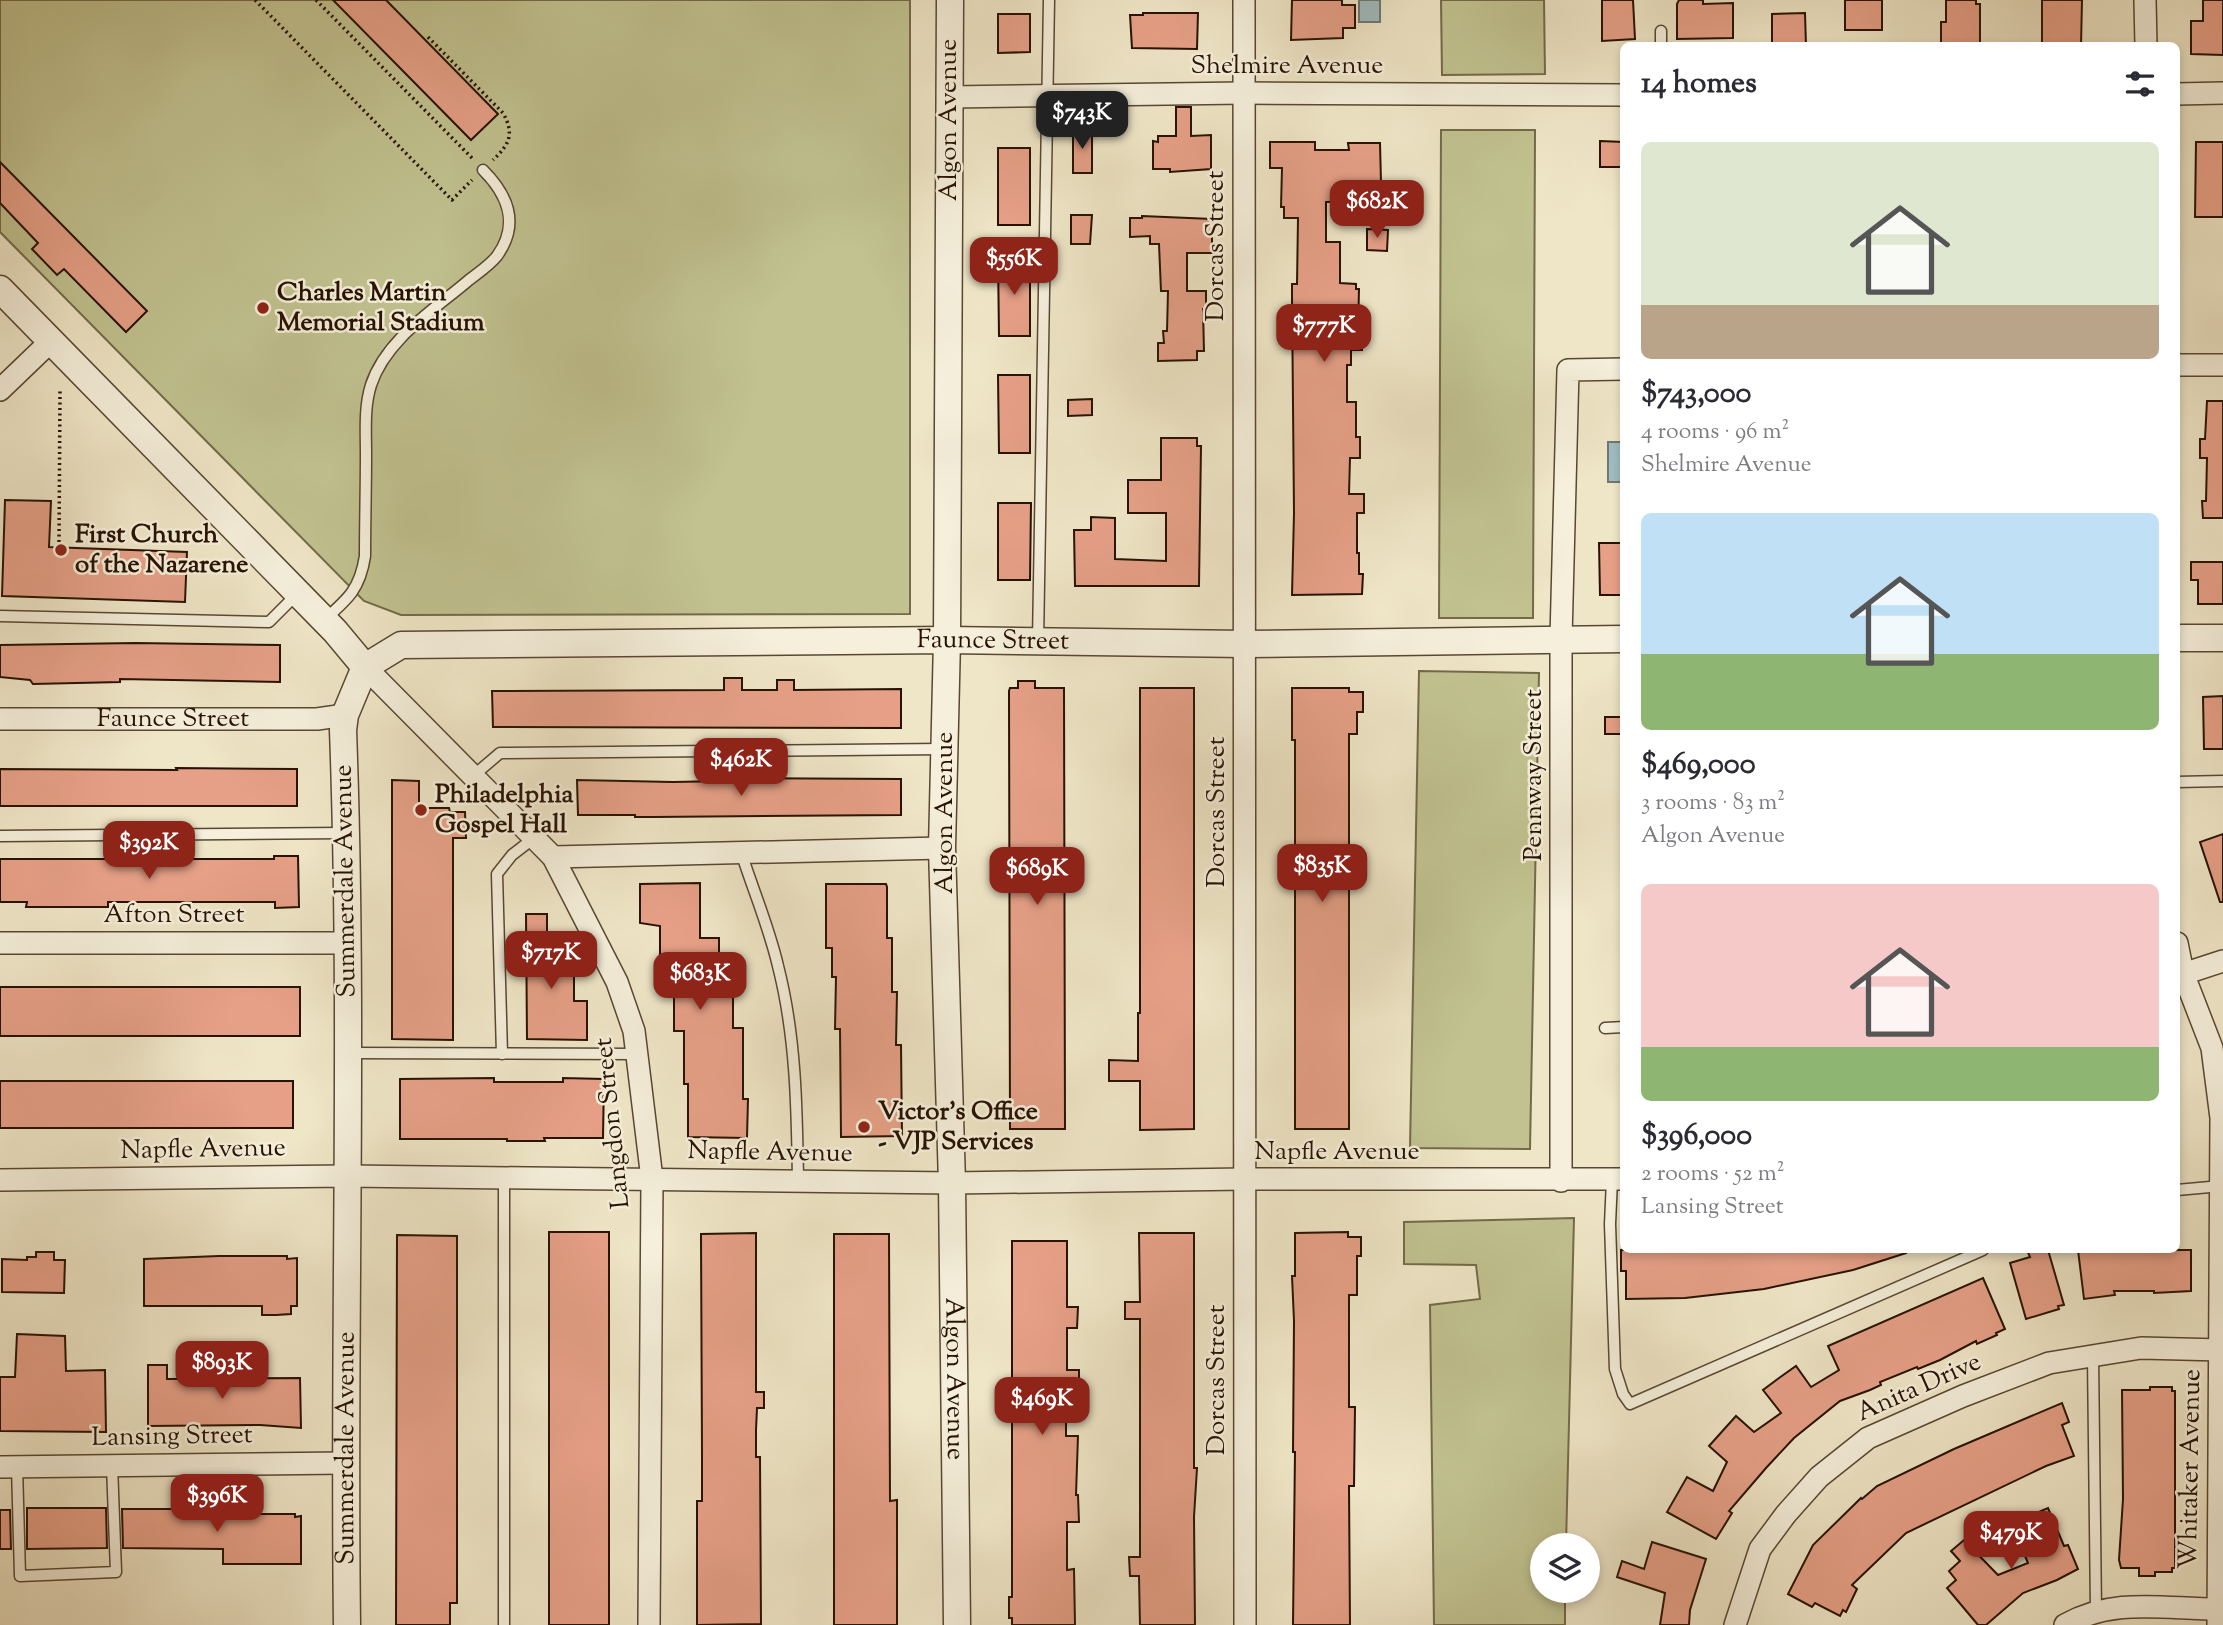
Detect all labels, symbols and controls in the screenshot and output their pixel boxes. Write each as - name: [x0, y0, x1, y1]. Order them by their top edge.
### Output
- street label: Algon Avenue: [931, 39, 968, 201]
- street label: Shelmire Avenue: [1191, 48, 1383, 85]
- text: 14 homes: [1641, 63, 1757, 106]
- icon: filters: [2121, 65, 2159, 103]
- pin: $743K: [1033, 92, 1131, 151]
- text: $743K: [1052, 97, 1112, 130]
- street label: Dorcas Street: [1198, 170, 1235, 322]
- pin: $682K: [1328, 180, 1426, 240]
- text: $682K: [1346, 186, 1408, 219]
- icon: home: [1837, 187, 1963, 313]
- pin: $556K: [965, 238, 1063, 297]
- text: $556K: [986, 243, 1042, 276]
- place label: Charles Martin Memorial Stadium: [277, 275, 485, 342]
- marker: Charles Martin Memorial Stadium: [255, 300, 271, 316]
- pin: $777K: [1275, 304, 1373, 364]
- text: $777K: [1292, 310, 1356, 343]
- text: $743,000: [1641, 373, 1751, 416]
- text: 4 rooms · 96 m²: [1641, 416, 1789, 449]
- text: Shelmire Avenue: [1641, 449, 1812, 482]
- place label: First Church of the Nazarene: [75, 517, 248, 584]
- marker: First Church of the Nazarene: [53, 542, 69, 558]
- icon: home: [1837, 558, 1963, 684]
- street label: Faunce Street: [916, 621, 1069, 660]
- street label: Pennway Street: [1516, 689, 1553, 861]
- street label: Faunce Street: [97, 701, 249, 738]
- street label: Algon Avenue: [927, 732, 964, 894]
- street label: Dorcas Street: [1199, 736, 1236, 888]
- pin: $462K: [692, 738, 790, 798]
- text: $462K: [710, 744, 772, 777]
- text: $469,000: [1641, 744, 1756, 787]
- street label: Summerdale Avenue: [325, 764, 367, 998]
- place label: Philadelphia Gospel Hall: [435, 777, 574, 844]
- text: 3 rooms · 83 m²: [1641, 787, 1785, 820]
- marker: Philadelphia Gospel Hall: [413, 802, 429, 818]
- text: Algon Avenue: [1641, 820, 1785, 853]
- pin: $392K: [100, 822, 198, 881]
- text: $392K: [119, 827, 179, 860]
- pin: $835K: [1273, 844, 1371, 904]
- pin: $689K: [988, 848, 1086, 907]
- text: $835K: [1293, 850, 1351, 883]
- text: $689K: [1005, 853, 1069, 886]
- street label: Afton Street: [103, 897, 245, 934]
- icon: home: [1837, 929, 1963, 1055]
- pin: $717K: [502, 932, 600, 991]
- text: $717K: [521, 937, 581, 970]
- pin: $683K: [651, 953, 749, 1012]
- text: $683K: [669, 958, 731, 991]
- street label: Langdon Street: [586, 1035, 640, 1210]
- place label: Victor's Office - VJP Services: [878, 1094, 1038, 1161]
- text: $396,000: [1641, 1115, 1752, 1158]
- marker: Victor's Office - VJP Services: [856, 1119, 872, 1135]
- street label: Napfle Avenue: [120, 1130, 286, 1170]
- street label: Napfle Avenue: [687, 1133, 853, 1173]
- street label: Napfle Avenue: [1254, 1134, 1420, 1171]
- text: 2 rooms · 52 m²: [1641, 1158, 1784, 1191]
- text: Lansing Street: [1641, 1191, 1784, 1224]
- street label: Algon Avenue: [935, 1297, 974, 1460]
- street label: Dorcas Street: [1199, 1304, 1236, 1456]
- street label: Summerdale Avenue: [328, 1331, 365, 1565]
- pin: $893K: [173, 1342, 271, 1401]
- street label: Anita Drive: [1851, 1344, 1987, 1432]
- text: $893K: [192, 1347, 252, 1380]
- street label: Whitaker Avenue: [2171, 1369, 2211, 1569]
- pin: $469K: [993, 1378, 1091, 1437]
- text: $469K: [1011, 1383, 1073, 1416]
- street label: Lansing Street: [91, 1417, 253, 1457]
- pin: $396K: [168, 1474, 266, 1534]
- text: $396K: [187, 1480, 247, 1513]
- pin: $479K: [1962, 1512, 2060, 1571]
- text: $479K: [1980, 1517, 2042, 1550]
- map controls: [1530, 1533, 1600, 1603]
- button: layers: [1530, 1533, 1600, 1603]

